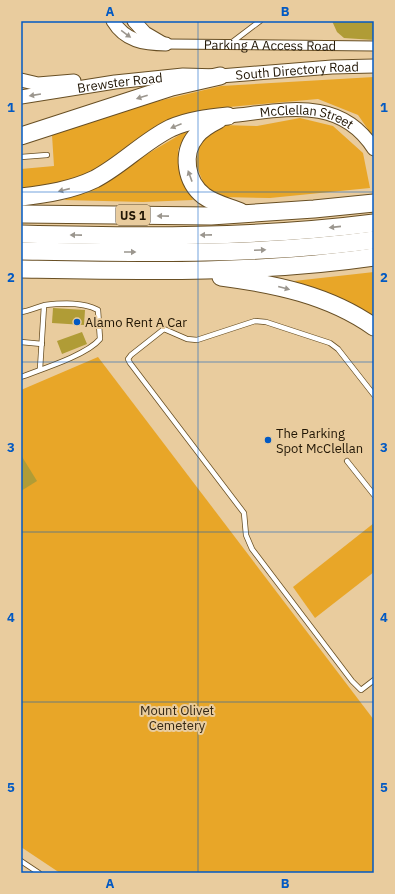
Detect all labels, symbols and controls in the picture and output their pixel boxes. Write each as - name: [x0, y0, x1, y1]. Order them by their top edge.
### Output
- text: A: [106, 3, 115, 20]
- text: B: [281, 3, 290, 20]
- one-way arrow: [120, 30, 131, 38]
- street label: Parking A Access Road: [204, 36, 336, 54]
- street label: South Directory Road: [235, 58, 359, 83]
- street label: Brewster Road: [76, 69, 163, 96]
- one-way arrow: [29, 92, 41, 98]
- one-way arrow: [135, 94, 147, 100]
- text: 1: [7, 99, 15, 116]
- text: 1: [380, 99, 388, 116]
- street label: McClellan Street: [259, 101, 357, 132]
- one-way arrow: [170, 124, 182, 130]
- one-way arrow: [187, 169, 193, 181]
- one-way arrow: [58, 187, 70, 193]
- road number: US 1: [116, 205, 150, 225]
- one-way arrow: [156, 213, 169, 219]
- one-way arrow: [329, 224, 341, 231]
- one-way arrow: [69, 232, 82, 238]
- one-way arrow: [199, 232, 212, 238]
- one-way arrow: [254, 246, 266, 253]
- one-way arrow: [124, 249, 137, 255]
- text: 2: [7, 269, 15, 286]
- text: 2: [380, 269, 388, 286]
- one-way arrow: [279, 285, 291, 291]
- place label: Alamo Rent A Car: [85, 314, 187, 331]
- marker: Alamo Rent A Car: [72, 317, 82, 327]
- place label: The Parking Spot McClellan: [276, 425, 363, 457]
- marker: The Parking Spot McClellan: [263, 435, 273, 445]
- text: 3: [7, 439, 15, 456]
- text: 3: [380, 439, 388, 456]
- text: 4: [7, 609, 15, 626]
- text: 4: [380, 609, 388, 626]
- park label: Mount Olivet Cemetery: [140, 702, 214, 734]
- text: 5: [7, 779, 15, 796]
- text: 5: [380, 779, 388, 796]
- text: A: [106, 875, 115, 892]
- text: B: [281, 875, 290, 892]

